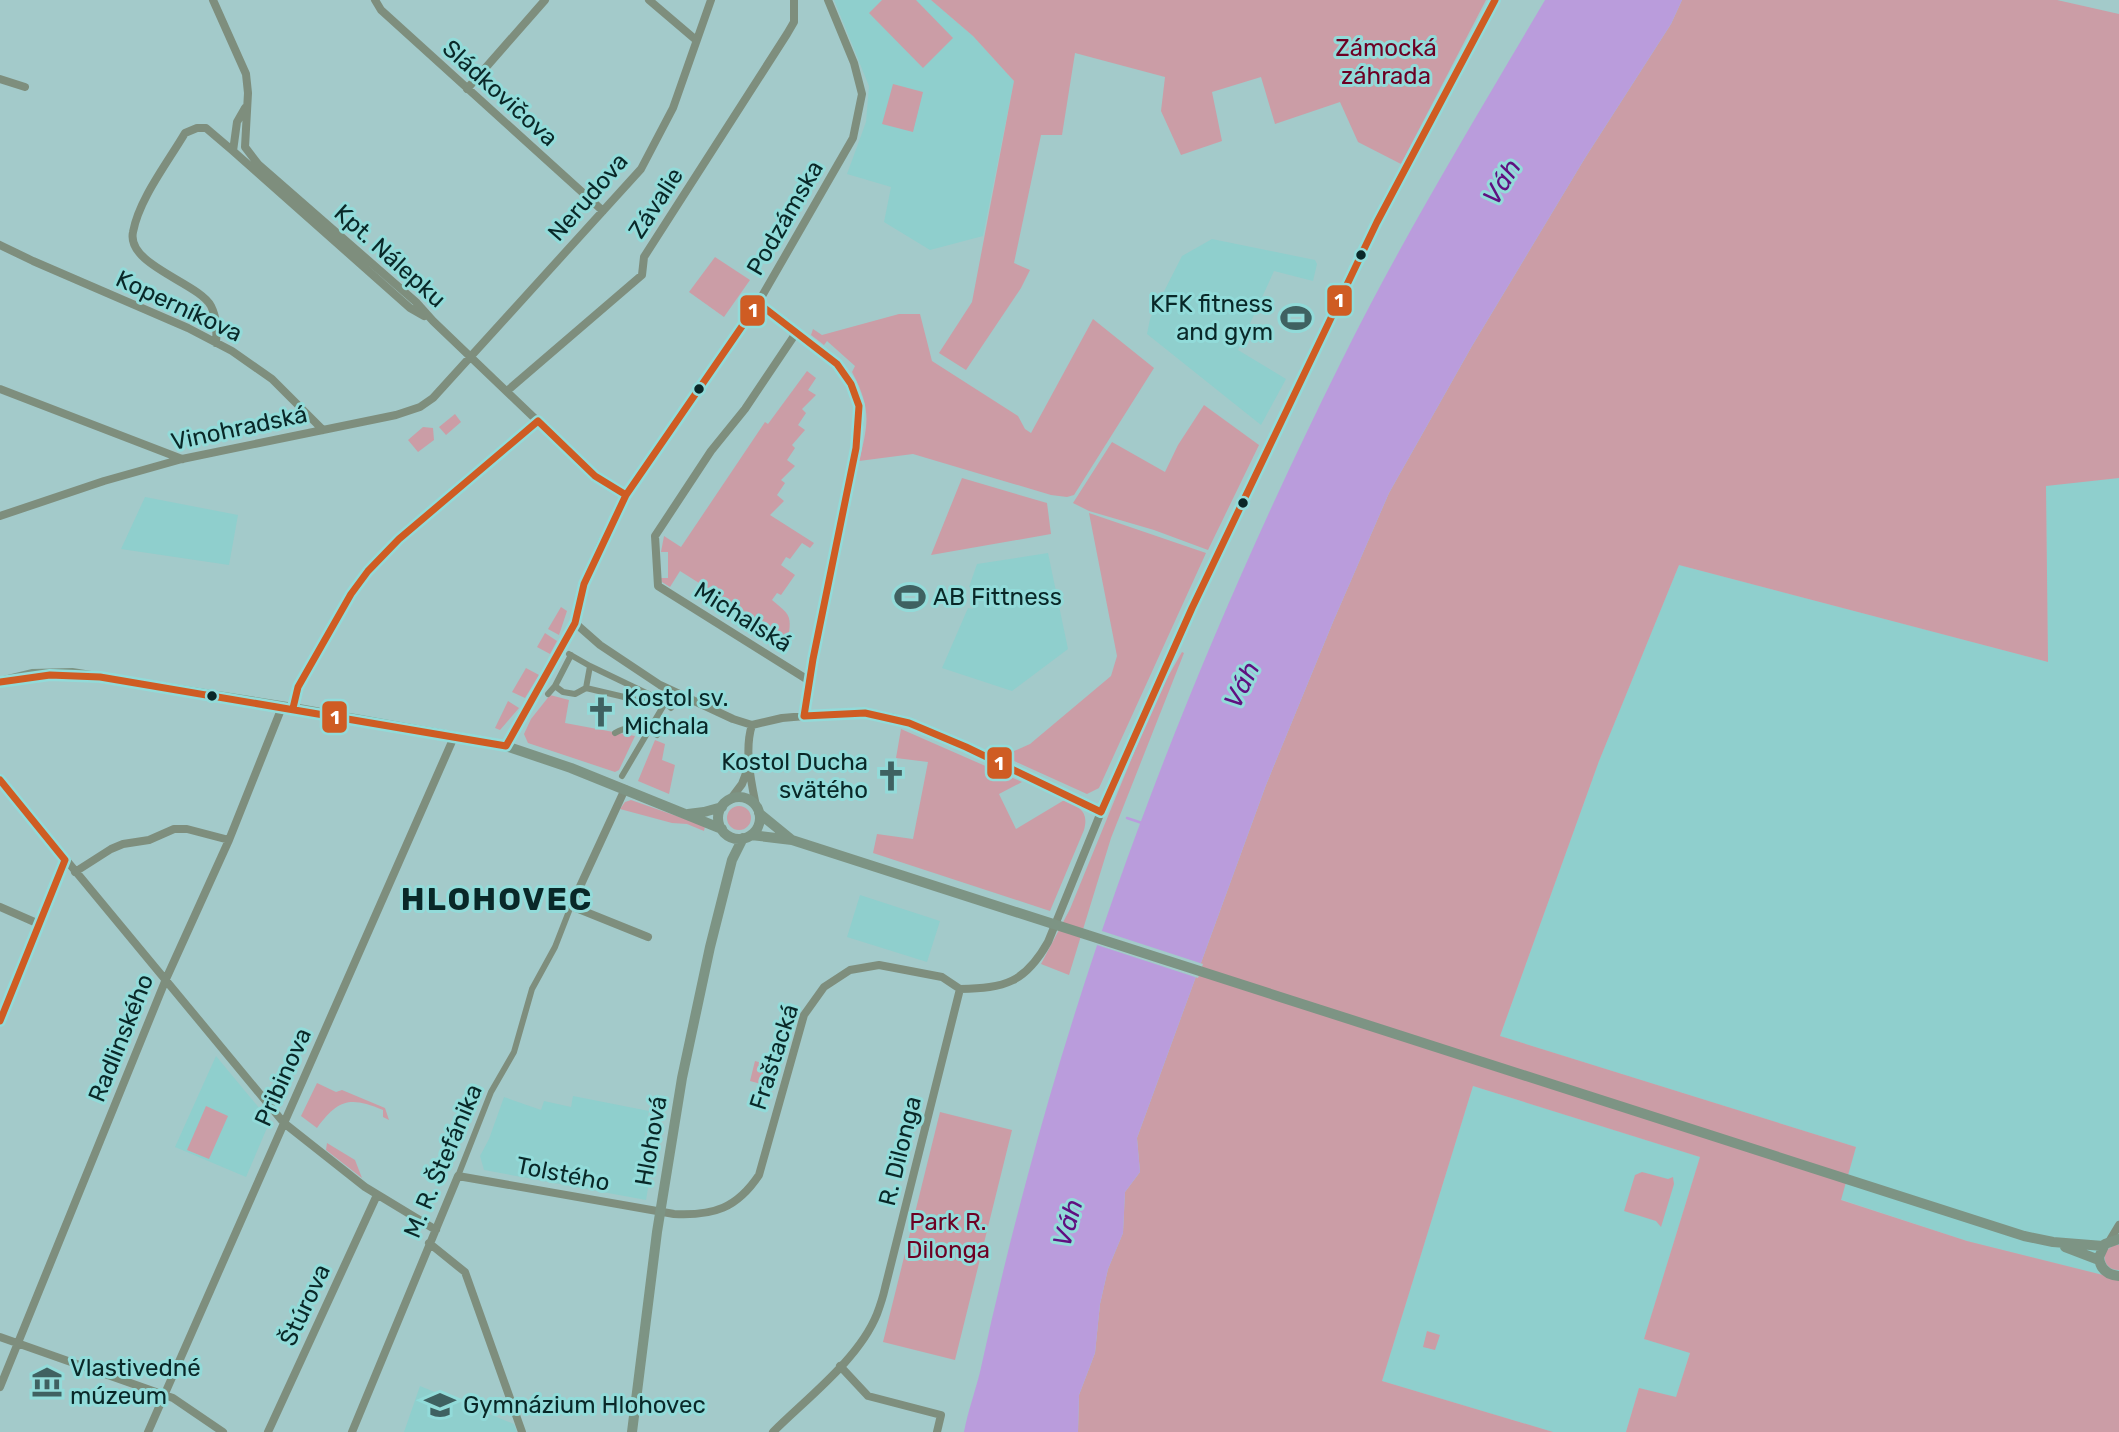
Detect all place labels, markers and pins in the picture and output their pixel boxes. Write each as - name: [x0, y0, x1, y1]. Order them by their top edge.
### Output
- unlabelled marker: [1354, 248, 1368, 262]
- place label: KFK fitness and gym: [1150, 290, 1273, 346]
- sports icon: KFK fitness and gym: [1279, 301, 1313, 335]
- unlabelled marker: [692, 382, 706, 396]
- unlabelled marker: [1236, 496, 1250, 510]
- sports icon: AB Fittness: [893, 580, 927, 614]
- place label: AB Fittness: [933, 583, 1062, 611]
- place label: Kostol sv. Michala: [624, 684, 728, 740]
- unlabelled marker: [205, 689, 219, 703]
- church icon: Kostol sv. Michala: [584, 695, 618, 729]
- place label: Kostol Ducha svätého: [721, 748, 868, 804]
- church icon: Kostol Ducha svätého: [874, 759, 908, 793]
- place label: Vlastivedné múzeum: [70, 1354, 201, 1410]
- museum icon: Vlastivedné múzeum: [30, 1365, 64, 1399]
- school or university icon: Gymnázium Hlohovec: [423, 1388, 457, 1422]
- place label: Gymnázium Hlohovec: [463, 1391, 706, 1419]

